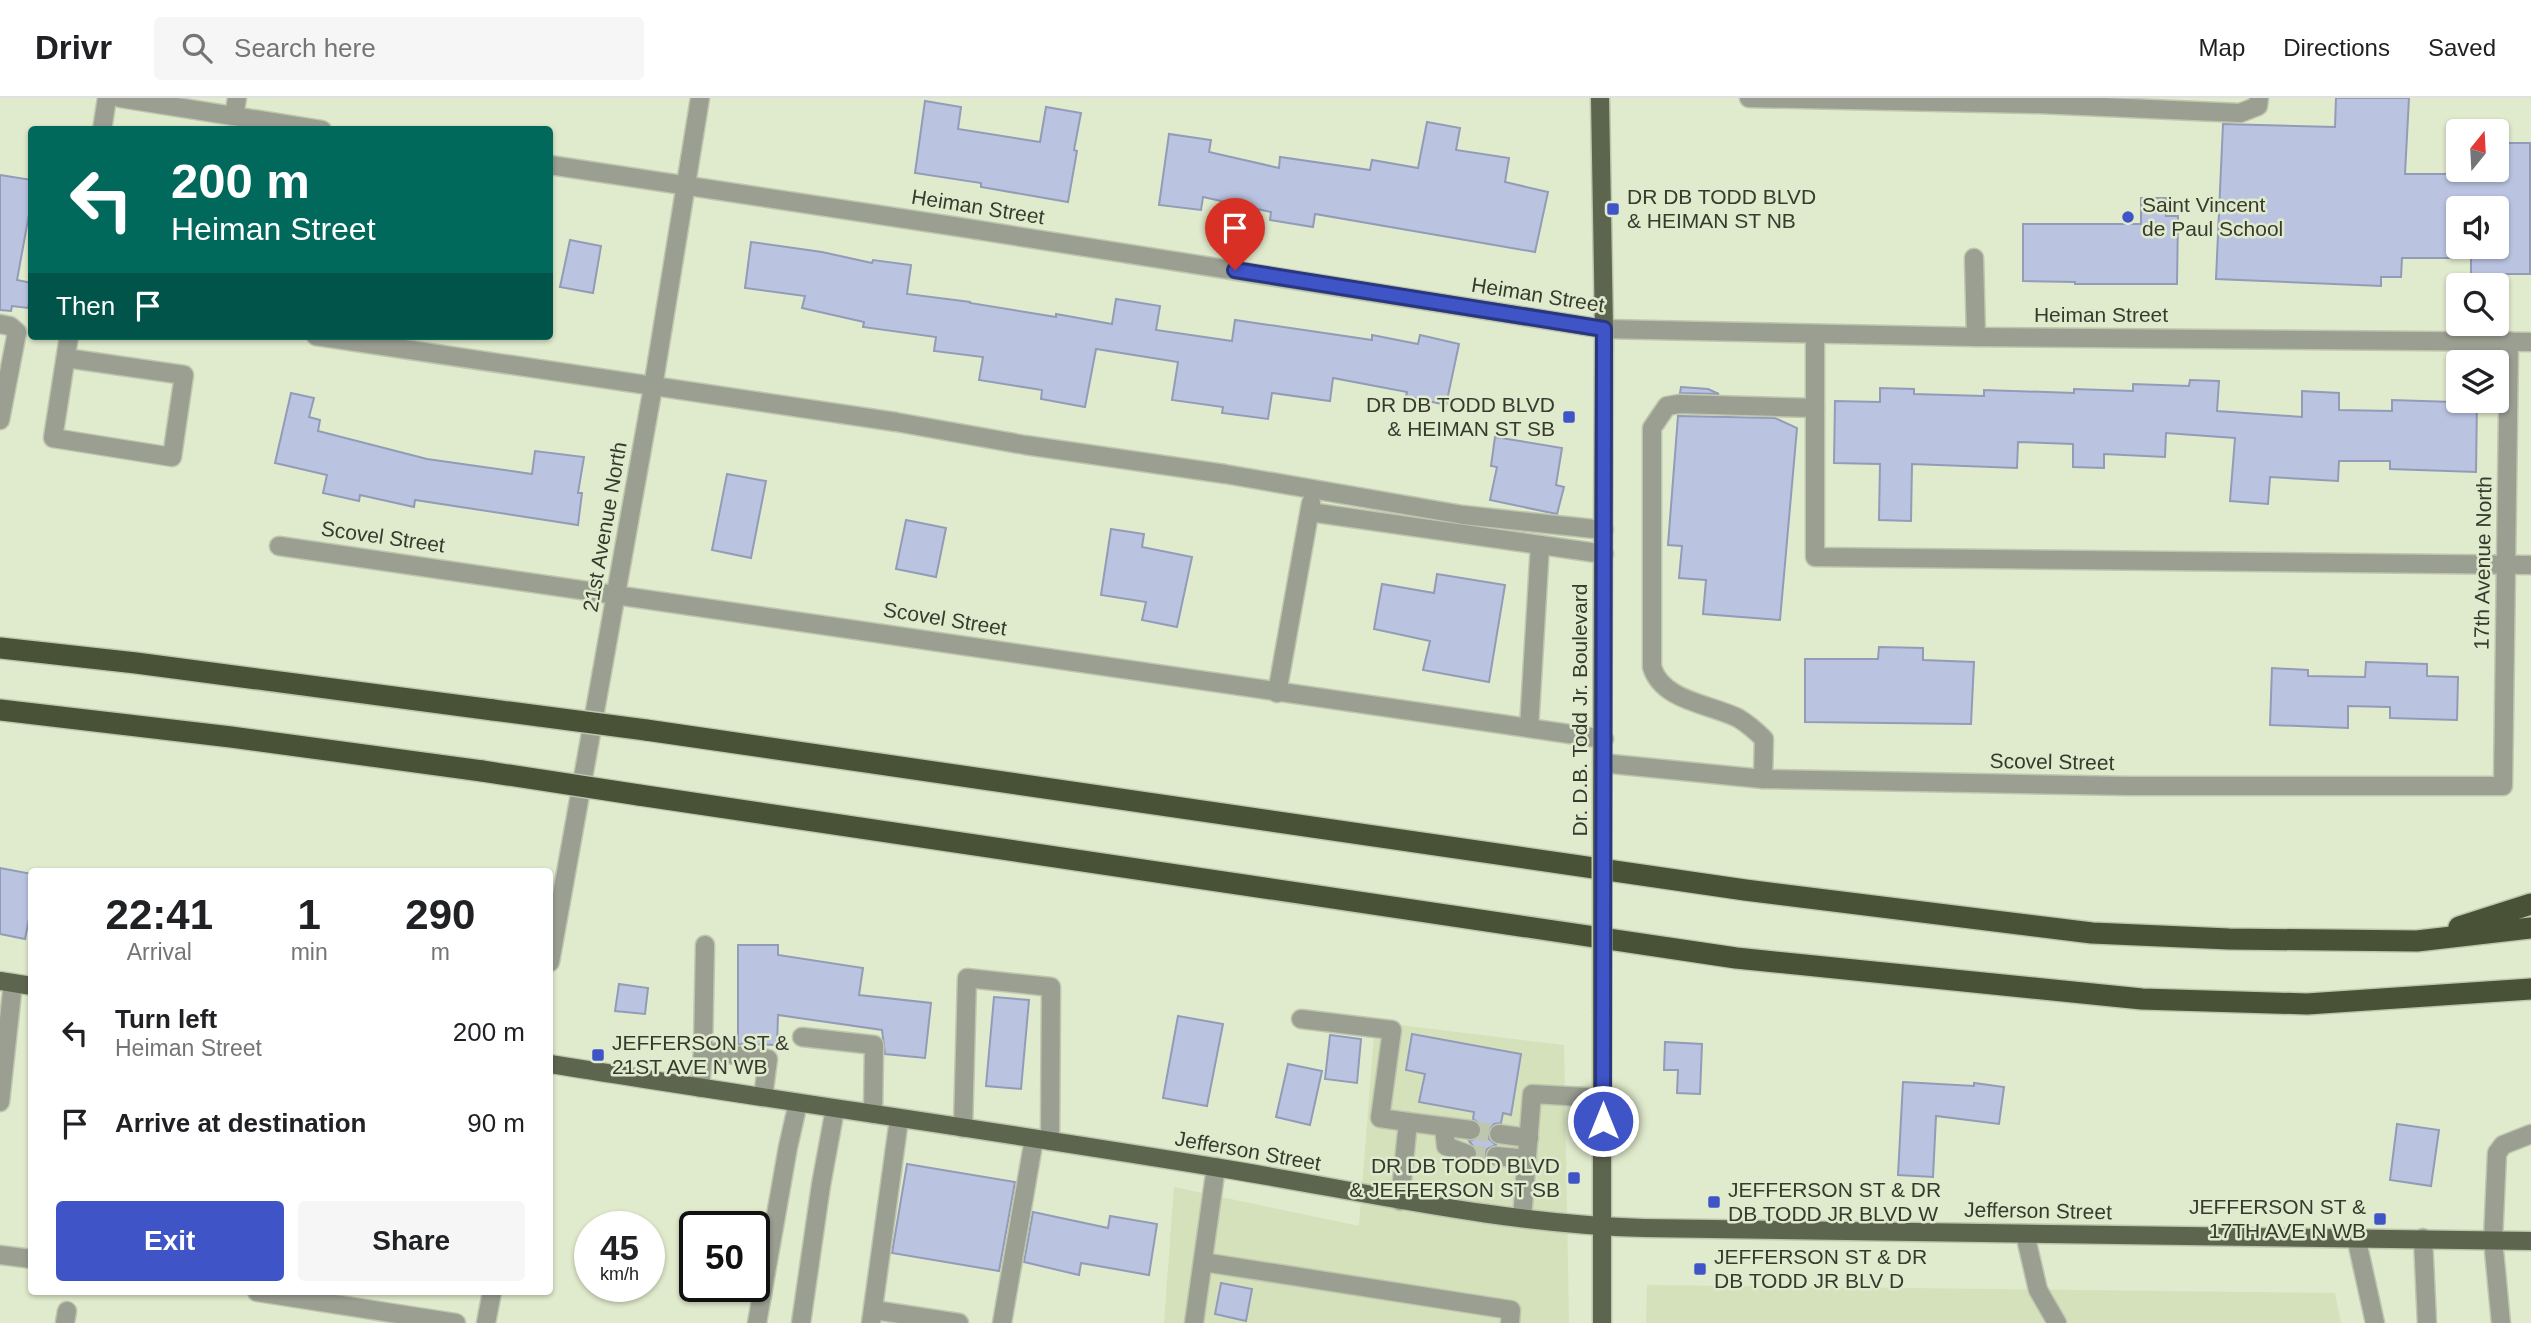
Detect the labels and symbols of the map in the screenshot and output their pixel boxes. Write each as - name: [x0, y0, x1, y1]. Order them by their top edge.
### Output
- north arrow: [2446, 119, 2510, 182]
- street label: Heiman Street: [910, 185, 1046, 228]
- place label: DR DB TODD BLVD & HEIMAN ST NB: [1627, 185, 1816, 232]
- place label: Saint Vincent de Paul School: [2142, 193, 2283, 240]
- pin: [1205, 198, 1265, 270]
- marker: DR DB TODD BLVD & HEIMAN ST NB: [1605, 201, 1621, 217]
- marker: Saint Vincent de Paul School: [2120, 209, 2136, 225]
- street label: Heiman Street: [1470, 273, 1606, 316]
- street label: Heiman Street: [2034, 303, 2168, 326]
- place label: DR DB TODD BLVD & HEIMAN ST SB: [1366, 393, 1555, 440]
- marker: DR DB TODD BLVD & HEIMAN ST SB: [1561, 409, 1577, 425]
- street label: 21st Avenue North: [578, 440, 631, 614]
- street label: 17th Avenue North: [2469, 476, 2496, 650]
- street label: Scovel Street: [320, 516, 447, 557]
- street label: Dr. D.B. Todd Jr. Boulevard: [1568, 584, 1591, 836]
- street label: Scovel Street: [882, 597, 1009, 640]
- street label: Scovel Street: [1989, 749, 2115, 774]
- place label: JEFFERSON ST & 21ST AVE N WB: [612, 1031, 789, 1078]
- marker: JEFFERSON ST & 21ST AVE N WB: [590, 1047, 606, 1063]
- position arrow: [1566, 1084, 1640, 1158]
- street label: Jefferson Street: [1173, 1126, 1323, 1175]
- place label: DR DB TODD BLVD & JEFFERSON ST SB: [1349, 1154, 1560, 1201]
- marker: DR DB TODD BLVD & JEFFERSON ST SB: [1566, 1170, 1582, 1186]
- place label: JEFFERSON ST & DR DB TODD JR BLVD W: [1728, 1178, 1941, 1225]
- marker: JEFFERSON ST & DR DB TODD JR BLVD W: [1706, 1194, 1722, 1210]
- place label: JEFFERSON ST & 17TH AVE N WB: [2189, 1195, 2366, 1242]
- street label: Jefferson Street: [1964, 1198, 2112, 1223]
- speed limit sign: 50: [679, 1211, 770, 1302]
- marker: JEFFERSON ST & 17TH AVE N WB: [2372, 1211, 2388, 1227]
- place label: JEFFERSON ST & DR DB TODD JR BLV D: [1714, 1245, 1927, 1292]
- marker: JEFFERSON ST & DR DB TODD JR BLV D: [1692, 1261, 1708, 1277]

